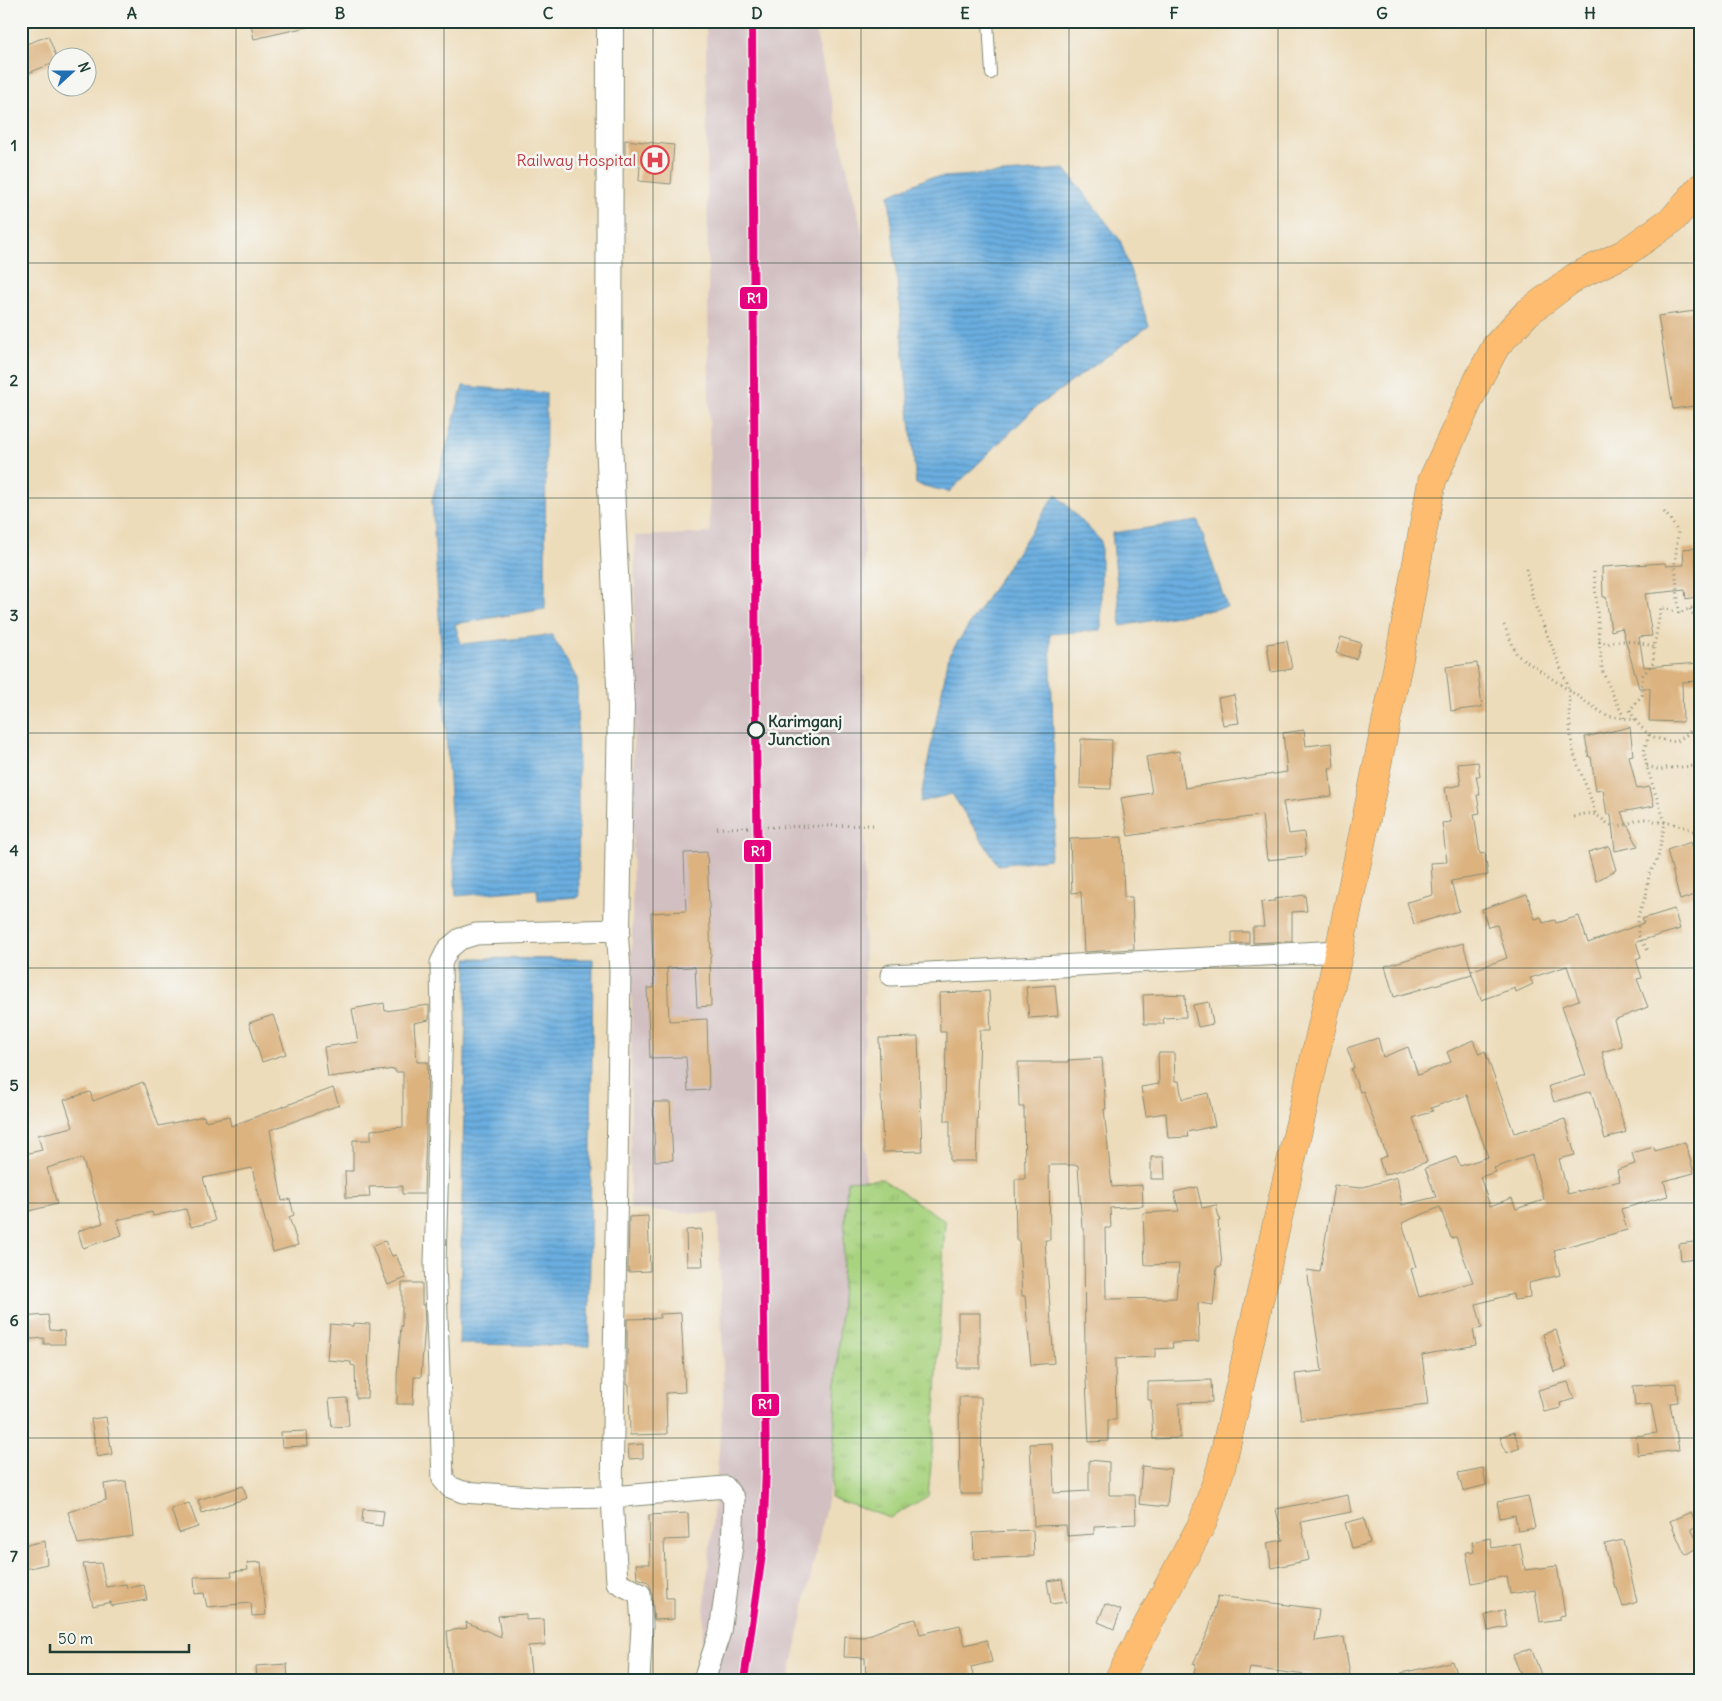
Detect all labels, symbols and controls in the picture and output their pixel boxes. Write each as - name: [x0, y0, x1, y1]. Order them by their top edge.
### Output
- text: A: [127, 3, 137, 23]
- text: B: [335, 3, 346, 23]
- text: C: [543, 3, 554, 23]
- text: D: [751, 3, 763, 23]
- text: E: [960, 3, 970, 23]
- text: F: [1169, 3, 1179, 23]
- text: G: [1376, 3, 1388, 23]
- text: H: [1584, 3, 1596, 23]
- north arrow: [48, 48, 98, 98]
- text: N: [74, 60, 94, 75]
- text: 1: [11, 135, 17, 155]
- hospital icon: Railway Hospital: [640, 145, 670, 175]
- place label: Railway Hospital: [516, 150, 636, 170]
- line badge: R1: [739, 286, 768, 310]
- text: R1: [747, 289, 761, 307]
- text: 2: [10, 370, 19, 390]
- text: 3: [9, 605, 19, 625]
- place label: Karimganj Junction: [768, 711, 842, 749]
- marker: Karimganj Junction: [747, 721, 765, 739]
- line badge: R1: [743, 839, 772, 863]
- text: 4: [9, 840, 19, 860]
- text: R1: [751, 842, 765, 860]
- text: 5: [9, 1075, 19, 1095]
- text: 6: [9, 1310, 19, 1330]
- line badge: R1: [751, 1393, 780, 1417]
- text: R1: [758, 1395, 772, 1413]
- text: 7: [10, 1546, 18, 1566]
- scale bar: [50, 1621, 189, 1653]
- text: 50 m: [58, 1629, 93, 1648]

